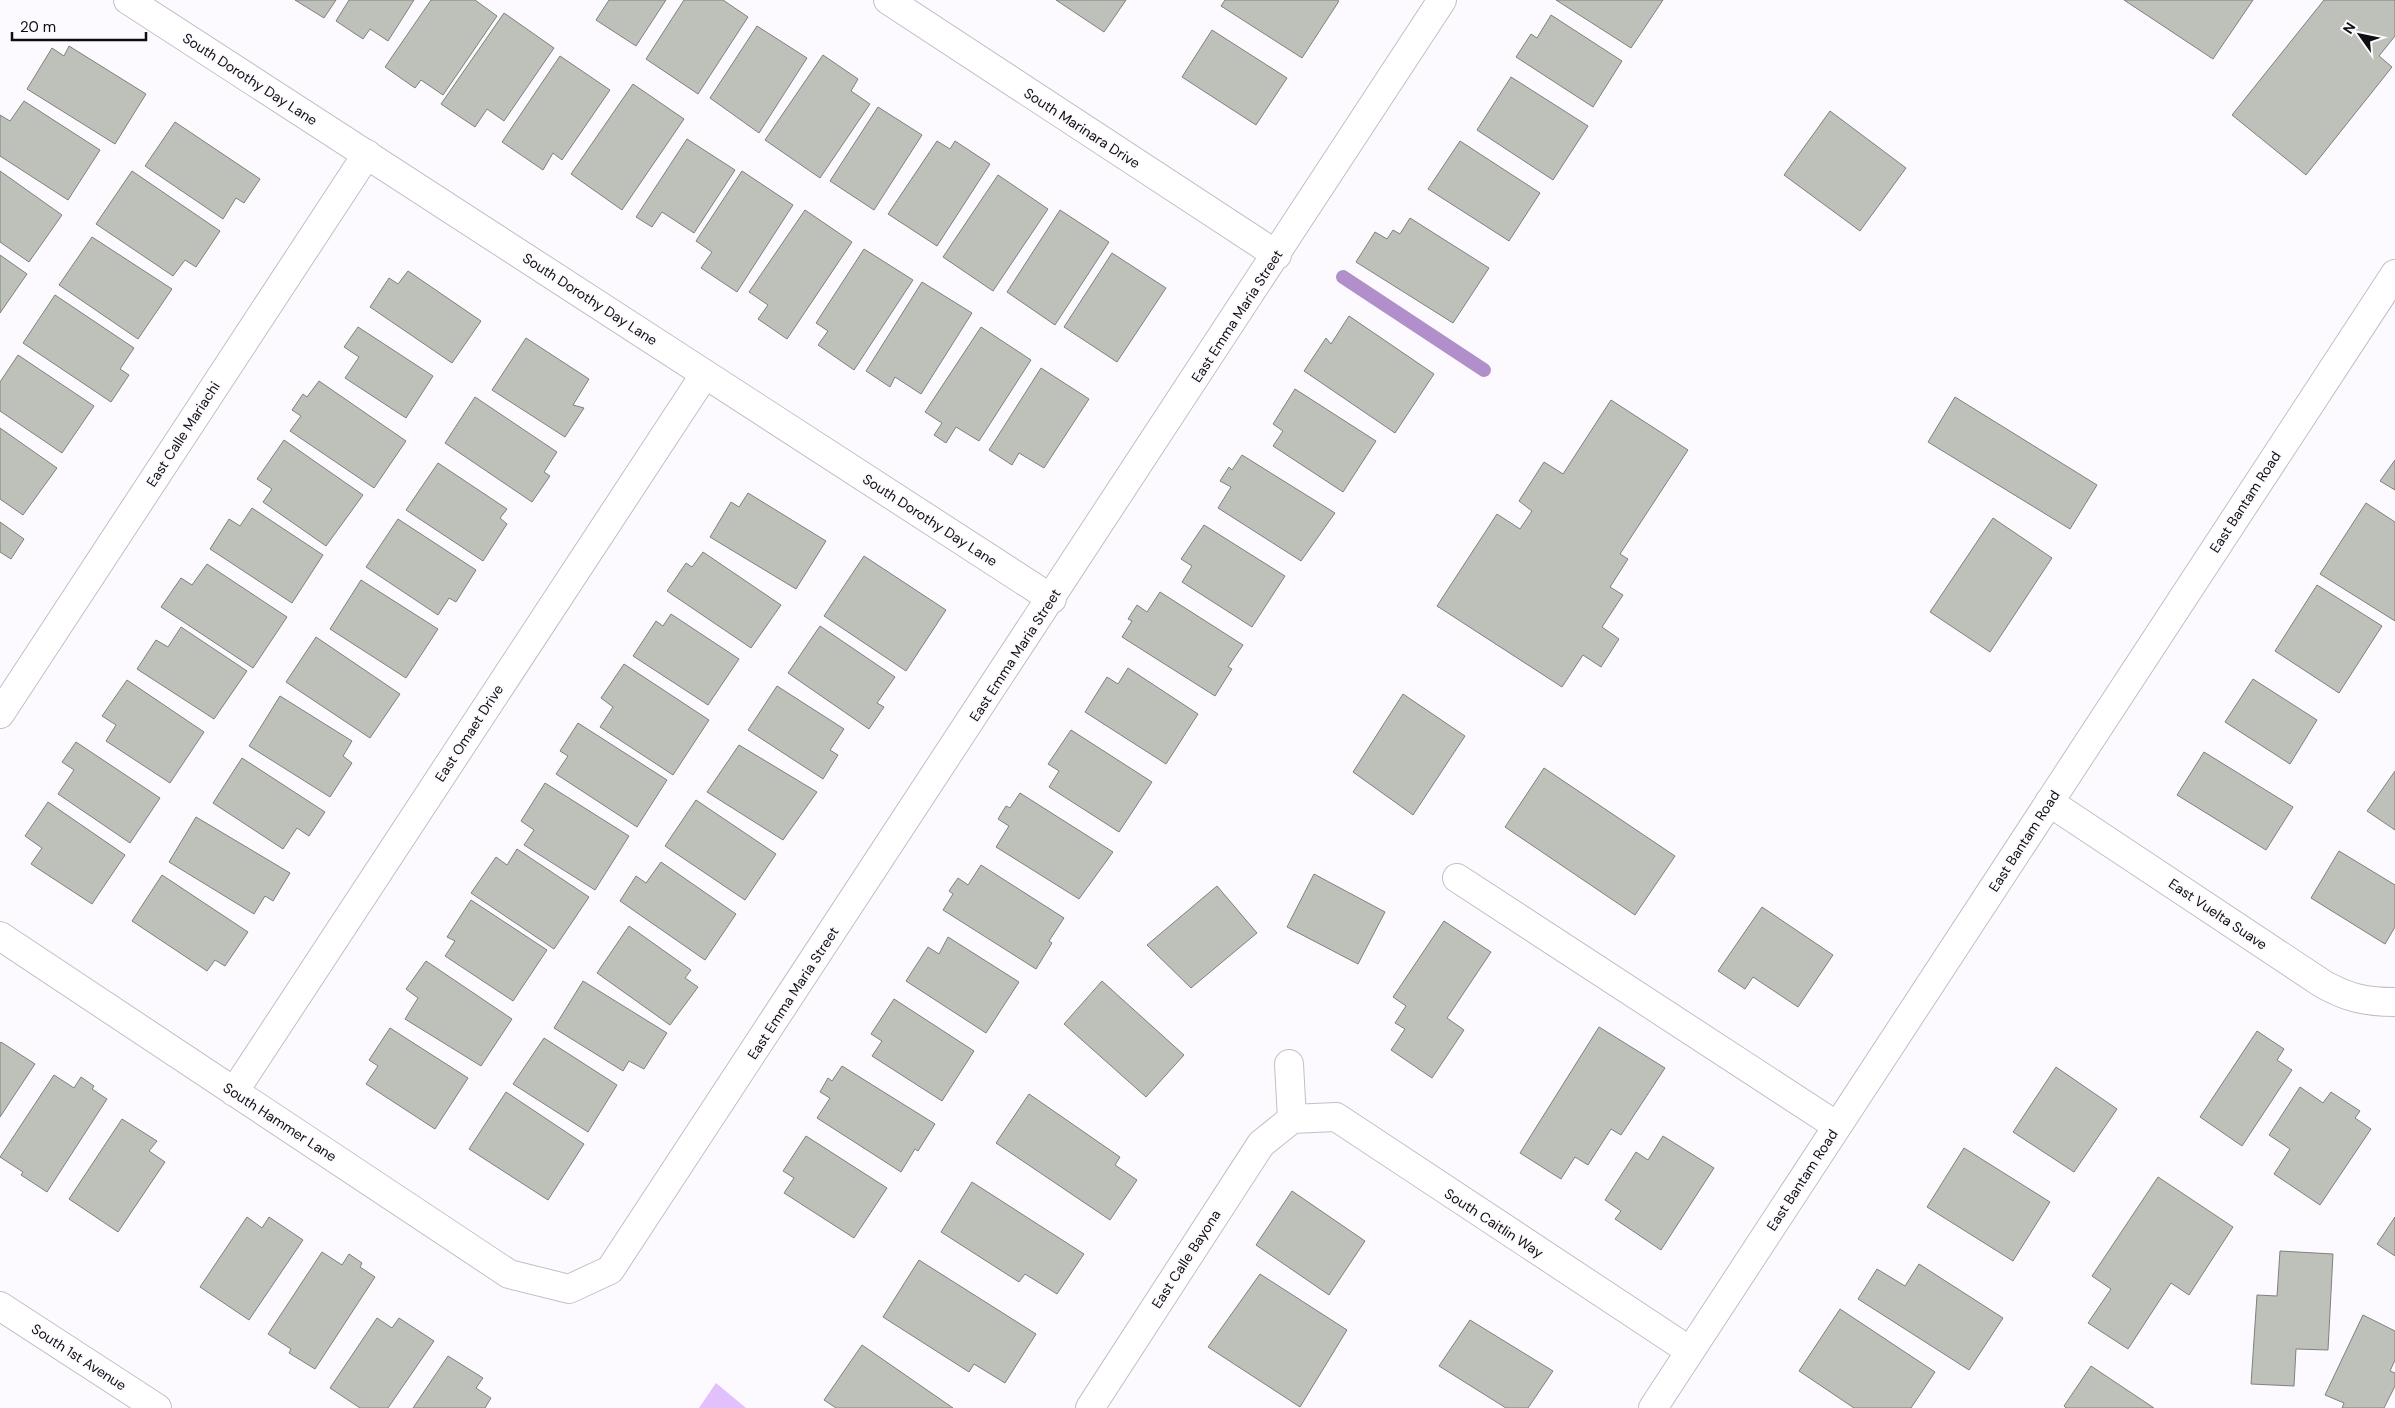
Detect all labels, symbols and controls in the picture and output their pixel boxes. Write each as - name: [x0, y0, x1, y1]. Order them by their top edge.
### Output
- scale bar: [12, 10, 146, 42]
- north arrow: [2335, 10, 2385, 60]
- text: 20 m: [20, 17, 56, 37]
- text: N: [2339, 19, 2359, 37]
- street label: South Dorothy Day Lane: [179, 29, 321, 129]
- street label: South Marinara Drive: [1021, 84, 1144, 172]
- street label: East Emma Maria Street: [1187, 246, 1287, 386]
- street label: South Dorothy Day Lane: [519, 249, 661, 349]
- street label: East Calle Mariachi: [142, 378, 224, 490]
- street label: East Bantam Road: [2205, 448, 2285, 556]
- street label: South Dorothy Day Lane: [859, 470, 1001, 570]
- street label: East Emma Maria Street: [965, 585, 1065, 725]
- street label: East Omaet Drive: [431, 681, 507, 785]
- street label: East Bantam Road: [1984, 787, 2064, 895]
- street label: East Vuelta Suave: [2165, 874, 2271, 954]
- street label: East Emma Maria Street: [743, 923, 843, 1063]
- street label: South Hammer Lane: [220, 1079, 340, 1165]
- street label: East Bantam Road: [1762, 1126, 1842, 1234]
- street label: South Caitlin Way: [1441, 1184, 1547, 1262]
- street label: East Calle Bayona: [1147, 1206, 1225, 1312]
- street label: South 1st Avenue: [28, 1320, 130, 1394]

